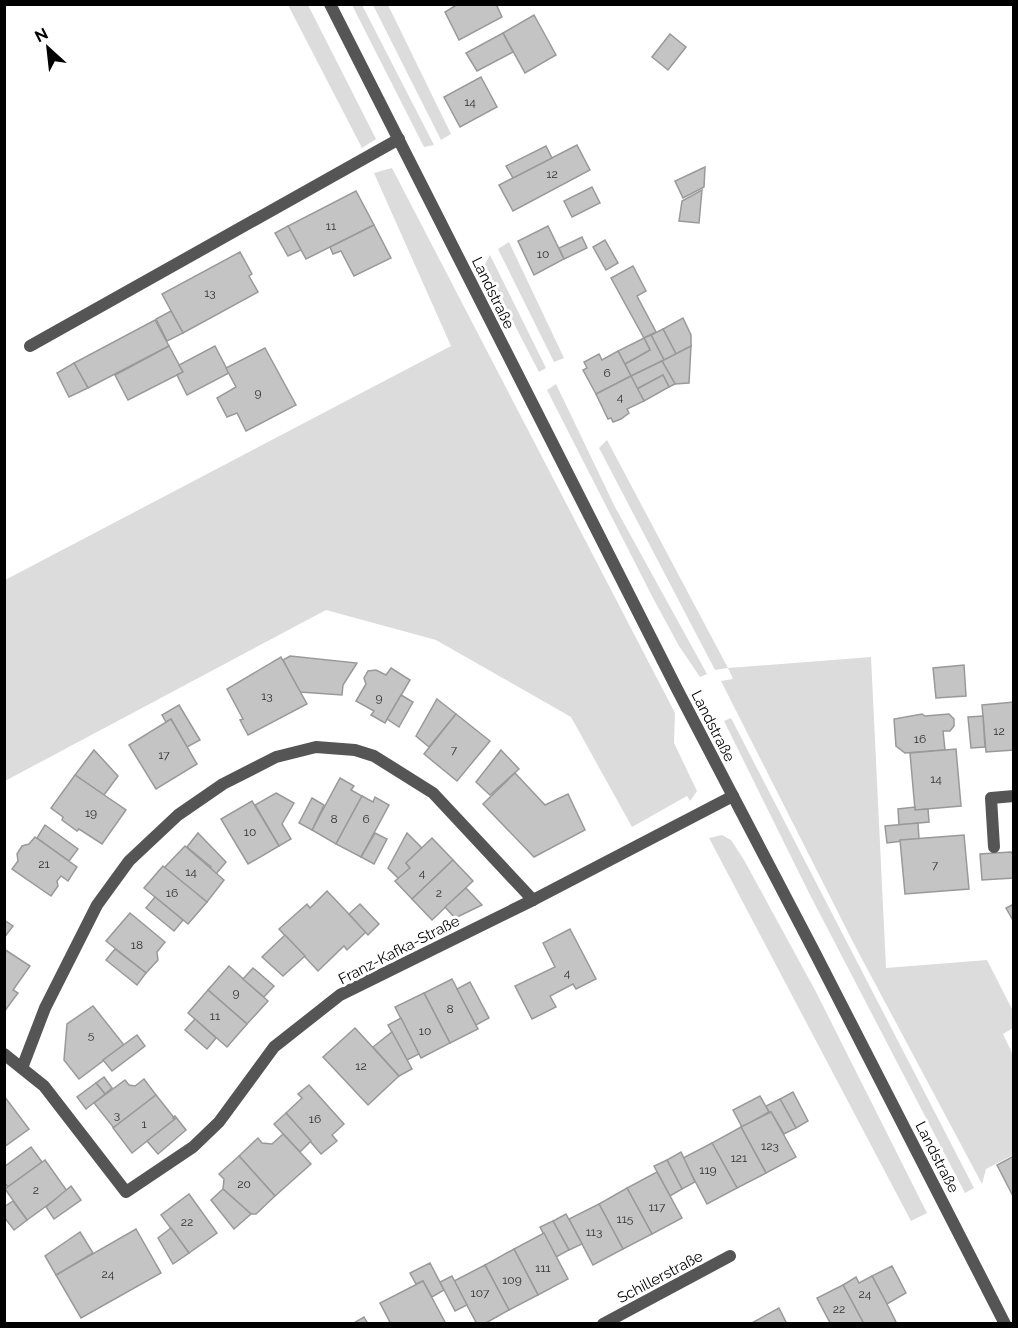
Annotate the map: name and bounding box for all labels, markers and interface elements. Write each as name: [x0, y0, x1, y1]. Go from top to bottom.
north arrow: [18, 18, 78, 78]
text: N: [32, 24, 51, 46]
house number: 14: [464, 95, 476, 109]
house number: 12: [546, 167, 558, 181]
house number: 11: [326, 219, 336, 233]
house number: 10: [537, 247, 549, 261]
street label: Landstraße: [468, 254, 518, 332]
house number: 13: [204, 286, 216, 300]
house number: 6: [603, 366, 611, 380]
house number: 9: [254, 386, 262, 400]
house number: 4: [617, 390, 624, 404]
street label: Landstraße: [687, 687, 739, 765]
house number: 13: [261, 689, 273, 703]
house number: 9: [375, 691, 383, 705]
house number: 12: [993, 724, 1005, 738]
house number: 16: [914, 732, 926, 746]
house number: 7: [451, 743, 458, 757]
house number: 17: [158, 748, 170, 762]
house number: 14: [930, 772, 942, 786]
house number: 19: [85, 806, 97, 820]
house number: 8: [330, 812, 338, 826]
house number: 6: [362, 812, 370, 826]
house number: 10: [244, 825, 256, 839]
house number: 21: [38, 857, 50, 871]
house number: 7: [932, 858, 939, 872]
house number: 14: [185, 865, 197, 879]
house number: 4: [419, 866, 426, 880]
house number: 16: [166, 886, 178, 900]
house number: 2: [436, 886, 442, 900]
street label: Franz-Kafka-Straße: [335, 912, 463, 988]
house number: 18: [131, 938, 143, 952]
house number: 4: [564, 966, 571, 980]
house number: 9: [232, 986, 240, 1000]
house number: 8: [446, 1002, 454, 1016]
house number: 11: [210, 1009, 220, 1023]
house number: 10: [419, 1024, 431, 1038]
house number: 5: [88, 1028, 95, 1042]
house number: 12: [355, 1059, 367, 1073]
house number: 3: [114, 1108, 120, 1122]
house number: 16: [309, 1112, 321, 1126]
house number: 1: [141, 1117, 147, 1131]
street label: Landstraße: [911, 1118, 963, 1196]
house number: 123: [761, 1139, 779, 1153]
house number: 121: [731, 1151, 747, 1165]
house number: 119: [699, 1163, 717, 1177]
house number: 20: [237, 1177, 251, 1191]
house number: 2: [33, 1183, 39, 1197]
house number: 117: [649, 1200, 666, 1214]
house number: 115: [617, 1212, 634, 1226]
house number: 22: [181, 1215, 193, 1229]
house number: 113: [586, 1225, 602, 1239]
street label: Schillerstraße: [614, 1247, 706, 1307]
house number: 111: [535, 1261, 551, 1275]
house number: 24: [102, 1267, 115, 1281]
house number: 109: [502, 1273, 522, 1287]
house number: 107: [471, 1286, 490, 1300]
house number: 24: [859, 1287, 872, 1301]
house number: 22: [833, 1302, 845, 1316]

